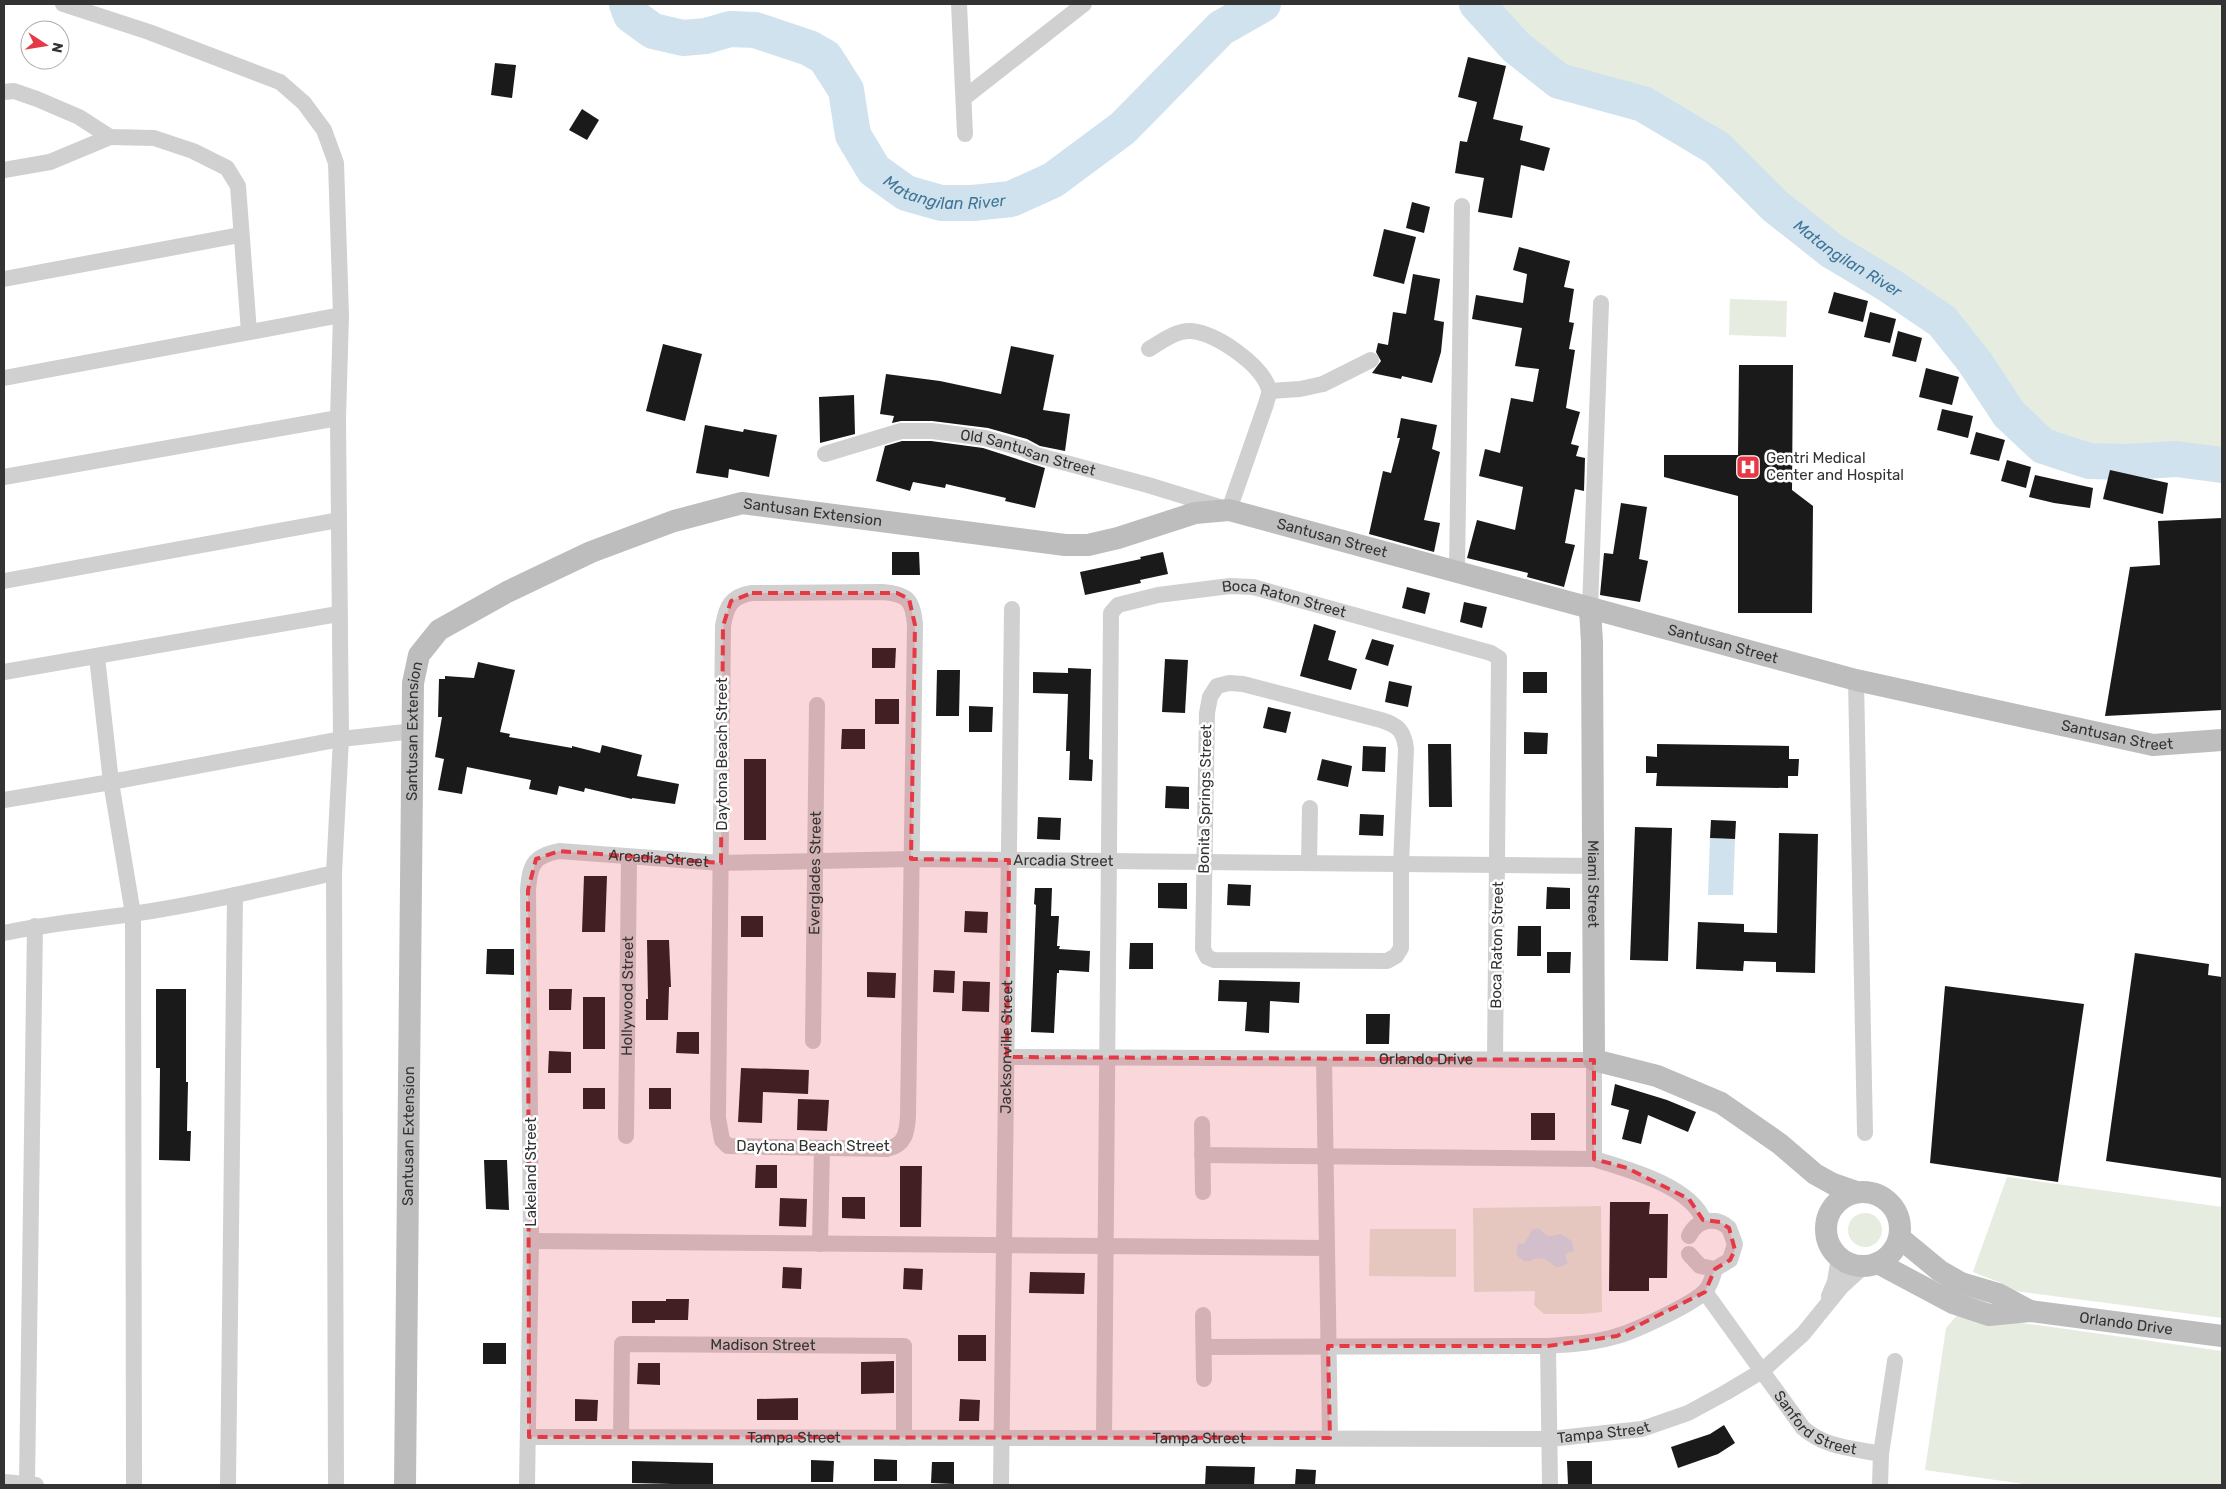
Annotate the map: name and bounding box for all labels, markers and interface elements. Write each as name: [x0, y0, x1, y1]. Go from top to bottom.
north arrow: [20, 20, 70, 70]
text: N: [48, 41, 67, 54]
water label: Matangilan River: [880, 171, 1007, 213]
water label: Matangilan River: [1790, 216, 1906, 302]
street label: Old Santusan Street: [959, 426, 1098, 480]
place label: Gentri Medical Center and Hospital: [1766, 449, 1904, 484]
hospital icon: Gentri Medical Center and Hospital: [1735, 454, 1761, 480]
street label: Santusan Extension: [742, 494, 883, 530]
street label: Santusan Street: [1275, 514, 1389, 562]
street label: Boca Raton Street: [1221, 577, 1348, 621]
street label: Santusan Street: [1666, 620, 1780, 668]
street label: Santusan Extension: [403, 660, 426, 801]
street label: Daytona Beach Street: [713, 677, 731, 831]
street label: Santusan Street: [2060, 716, 2174, 754]
street label: Bonita Springs Street: [1195, 724, 1215, 874]
street label: Everglades Street: [805, 811, 825, 935]
street label: Miami Street: [1584, 840, 1602, 928]
street label: Arcadia Street: [608, 846, 709, 871]
street label: Arcadia Street: [1013, 851, 1114, 870]
street label: Boca Raton Street: [1487, 881, 1507, 1009]
street label: Hollywood Street: [618, 936, 637, 1056]
street label: Jacksonville Street: [997, 980, 1016, 1114]
street label: Orlando Drive: [1379, 1050, 1473, 1068]
street label: Santusan Extension: [399, 1066, 418, 1206]
street label: Lakeland Street: [522, 1117, 540, 1227]
street label: Daytona Beach Street: [736, 1137, 890, 1155]
street label: Orlando Drive: [2078, 1308, 2174, 1339]
street label: Madison Street: [710, 1336, 816, 1354]
street label: Sanford Street: [1770, 1387, 1858, 1459]
street label: Tampa Street: [1556, 1418, 1653, 1447]
street label: Tampa Street: [747, 1428, 841, 1447]
street label: Tampa Street: [1152, 1429, 1246, 1447]

